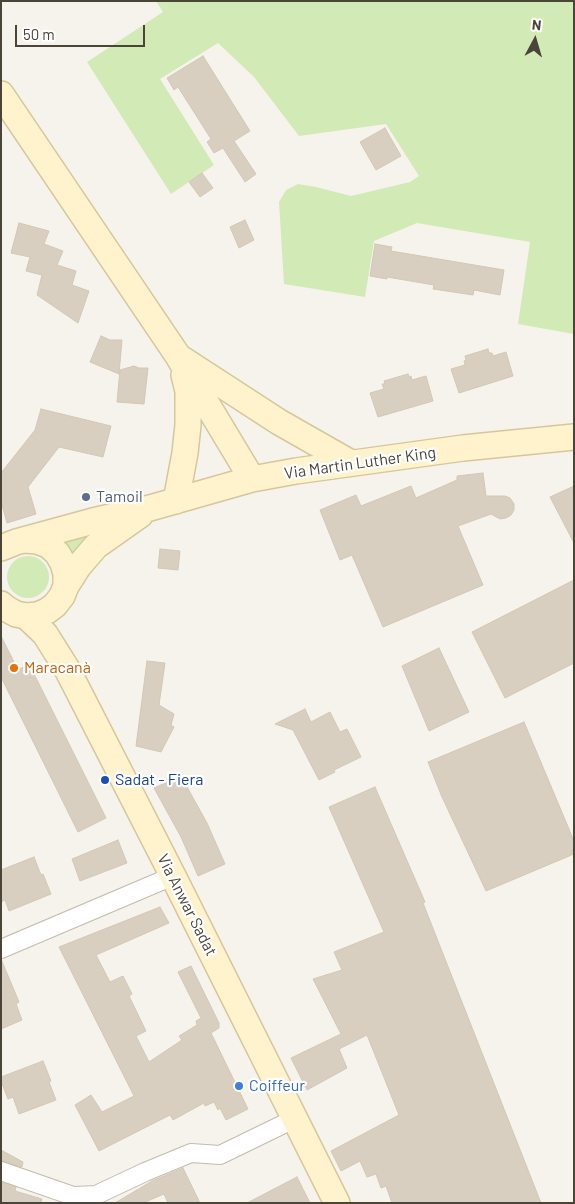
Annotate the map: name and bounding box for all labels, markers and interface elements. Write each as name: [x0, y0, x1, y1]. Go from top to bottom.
scale bar: [18, 15, 148, 47]
north arrow: [510, 15, 560, 65]
text: N: [531, 16, 542, 34]
text: 50 m: [23, 25, 55, 43]
street label: Via Martin Luther King: [283, 443, 437, 483]
place label: Tamoil: [96, 487, 143, 507]
marker: Tamoil: [80, 491, 92, 503]
place label: Maracanà: [24, 658, 91, 678]
marker: Maracanà: [8, 662, 20, 674]
place label: Sadat - Fiera: [115, 770, 204, 790]
marker: Sadat - Fiera: [99, 774, 111, 786]
street label: Via Anwar Sadat: [153, 851, 221, 959]
place label: Coiffeur: [249, 1076, 305, 1096]
marker: Coiffeur: [233, 1080, 245, 1092]

